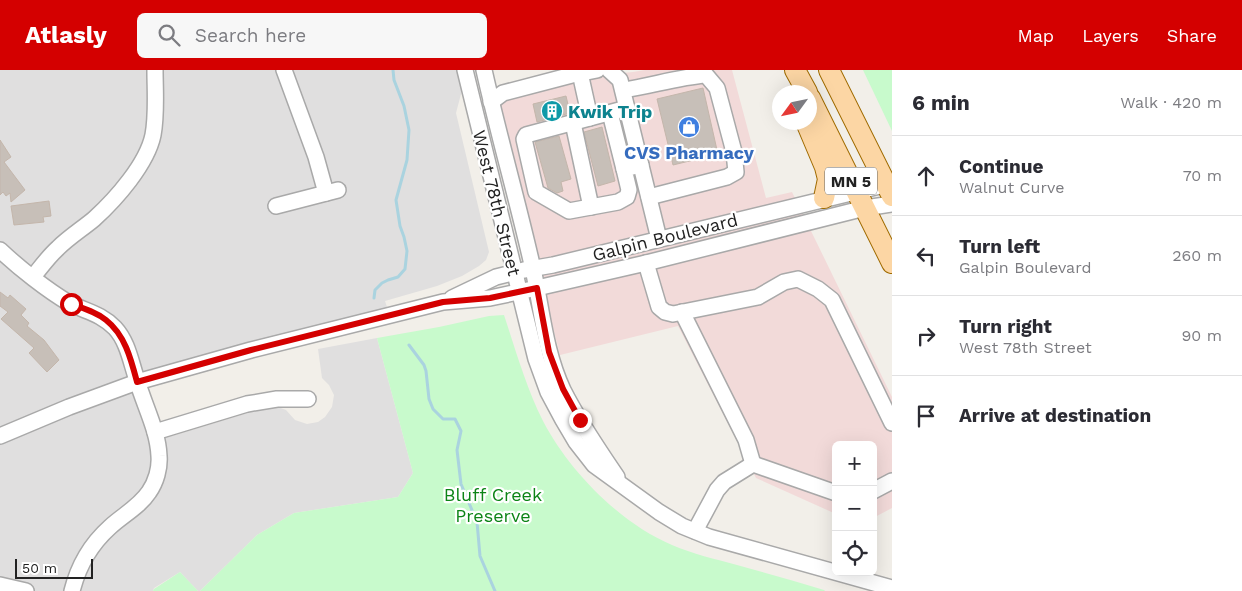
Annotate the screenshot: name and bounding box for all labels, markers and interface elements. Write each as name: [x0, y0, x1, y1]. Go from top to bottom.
search box: [137, 13, 487, 58]
text: Atlasly: [25, 21, 107, 49]
icon: search: [155, 21, 183, 49]
text: Search here: [195, 24, 306, 47]
text: Map: [1017, 25, 1054, 46]
text: Layers: [1082, 25, 1139, 46]
text: Share: [1167, 25, 1217, 46]
north arrow: [772, 85, 817, 130]
text: 6 min: [912, 90, 970, 115]
text: Walk · 420 m: [1120, 93, 1222, 112]
building icon: Kwik Trip: [540, 99, 564, 123]
place label: Kwik Trip: [568, 101, 652, 122]
shop icon: CVS Pharmacy: [677, 115, 701, 139]
street label: West 78th Street: [469, 128, 525, 278]
place label: CVS Pharmacy: [624, 142, 755, 163]
text: Continue: [959, 155, 1043, 178]
icon: ahead: [912, 162, 940, 190]
text: 70 m: [1183, 166, 1222, 185]
road number: MN 5: [825, 168, 877, 194]
text: Walnut Curve: [959, 178, 1065, 197]
street label: Galpin Boulevard: [590, 209, 740, 265]
text: Turn left: [959, 235, 1040, 258]
icon: left: [912, 242, 940, 270]
text: 260 m: [1172, 246, 1222, 265]
text: Galpin Boulevard: [959, 258, 1091, 277]
route start: [60, 293, 83, 316]
text: Turn right: [959, 315, 1052, 338]
icon: right: [912, 322, 940, 350]
text: 90 m: [1181, 326, 1222, 345]
text: West 78th Street: [959, 338, 1092, 357]
icon: arrive: [912, 402, 940, 430]
text: Arrive at destination: [959, 404, 1151, 427]
route end: [569, 409, 592, 432]
map controls: [832, 441, 877, 576]
button: +: [832, 441, 877, 486]
park label: Bluff Creek Preserve: [444, 484, 542, 526]
button: −: [832, 486, 877, 531]
button: locate: [832, 531, 877, 576]
scale bar: [15, 556, 92, 579]
text: 50 m: [22, 560, 57, 576]

